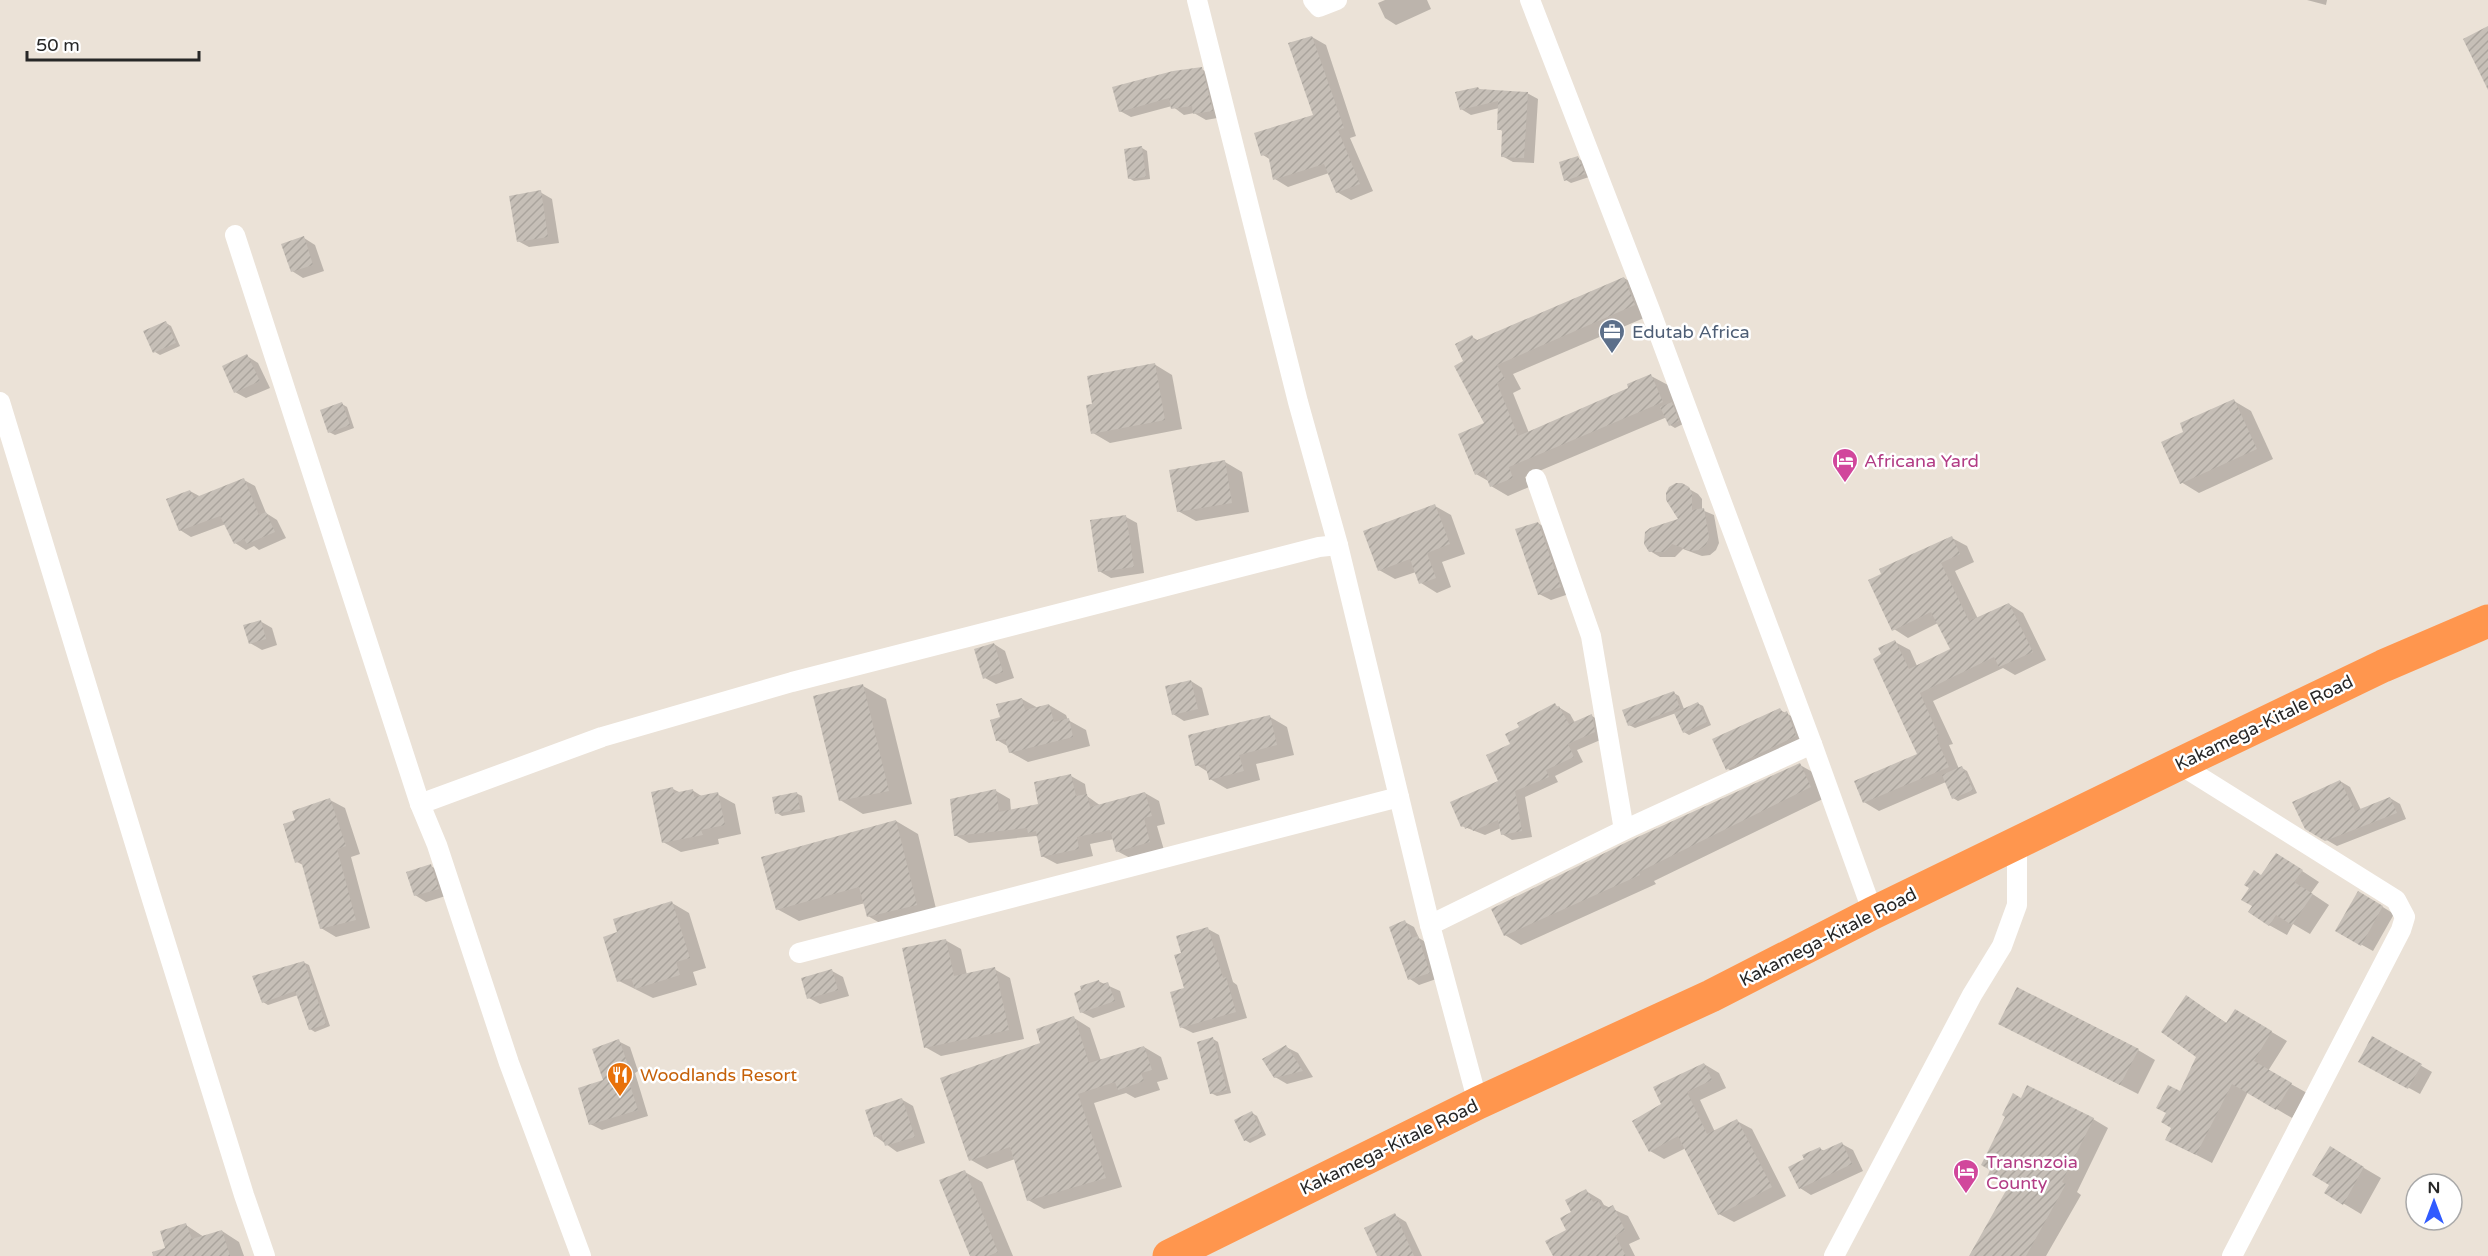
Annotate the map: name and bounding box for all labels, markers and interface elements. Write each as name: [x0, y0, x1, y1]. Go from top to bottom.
scale bar: [27, 24, 200, 62]
text: 50 m: [36, 34, 80, 56]
office icon: Edutab Africa: [1597, 317, 1627, 355]
place label: Edutab Africa: [1632, 321, 1750, 343]
hotel icon: Africana Yard: [1830, 446, 1860, 484]
place label: Africana Yard: [1864, 450, 1979, 472]
street label: Kakamega-Kitale Road: [2171, 670, 2357, 776]
street label: Kakamega-Kitale Road: [1736, 883, 1920, 991]
restaurant icon: Woodlands Resort: [605, 1060, 635, 1098]
place label: Woodlands Resort: [640, 1064, 797, 1086]
street label: Kakamega-Kitale Road: [1296, 1094, 1482, 1200]
place label: Transnzoia County: [1986, 1151, 2078, 1194]
hotel icon: Transnzoia County: [1951, 1157, 1981, 1195]
north arrow: [2404, 1172, 2464, 1232]
text: N: [2428, 1178, 2440, 1198]

